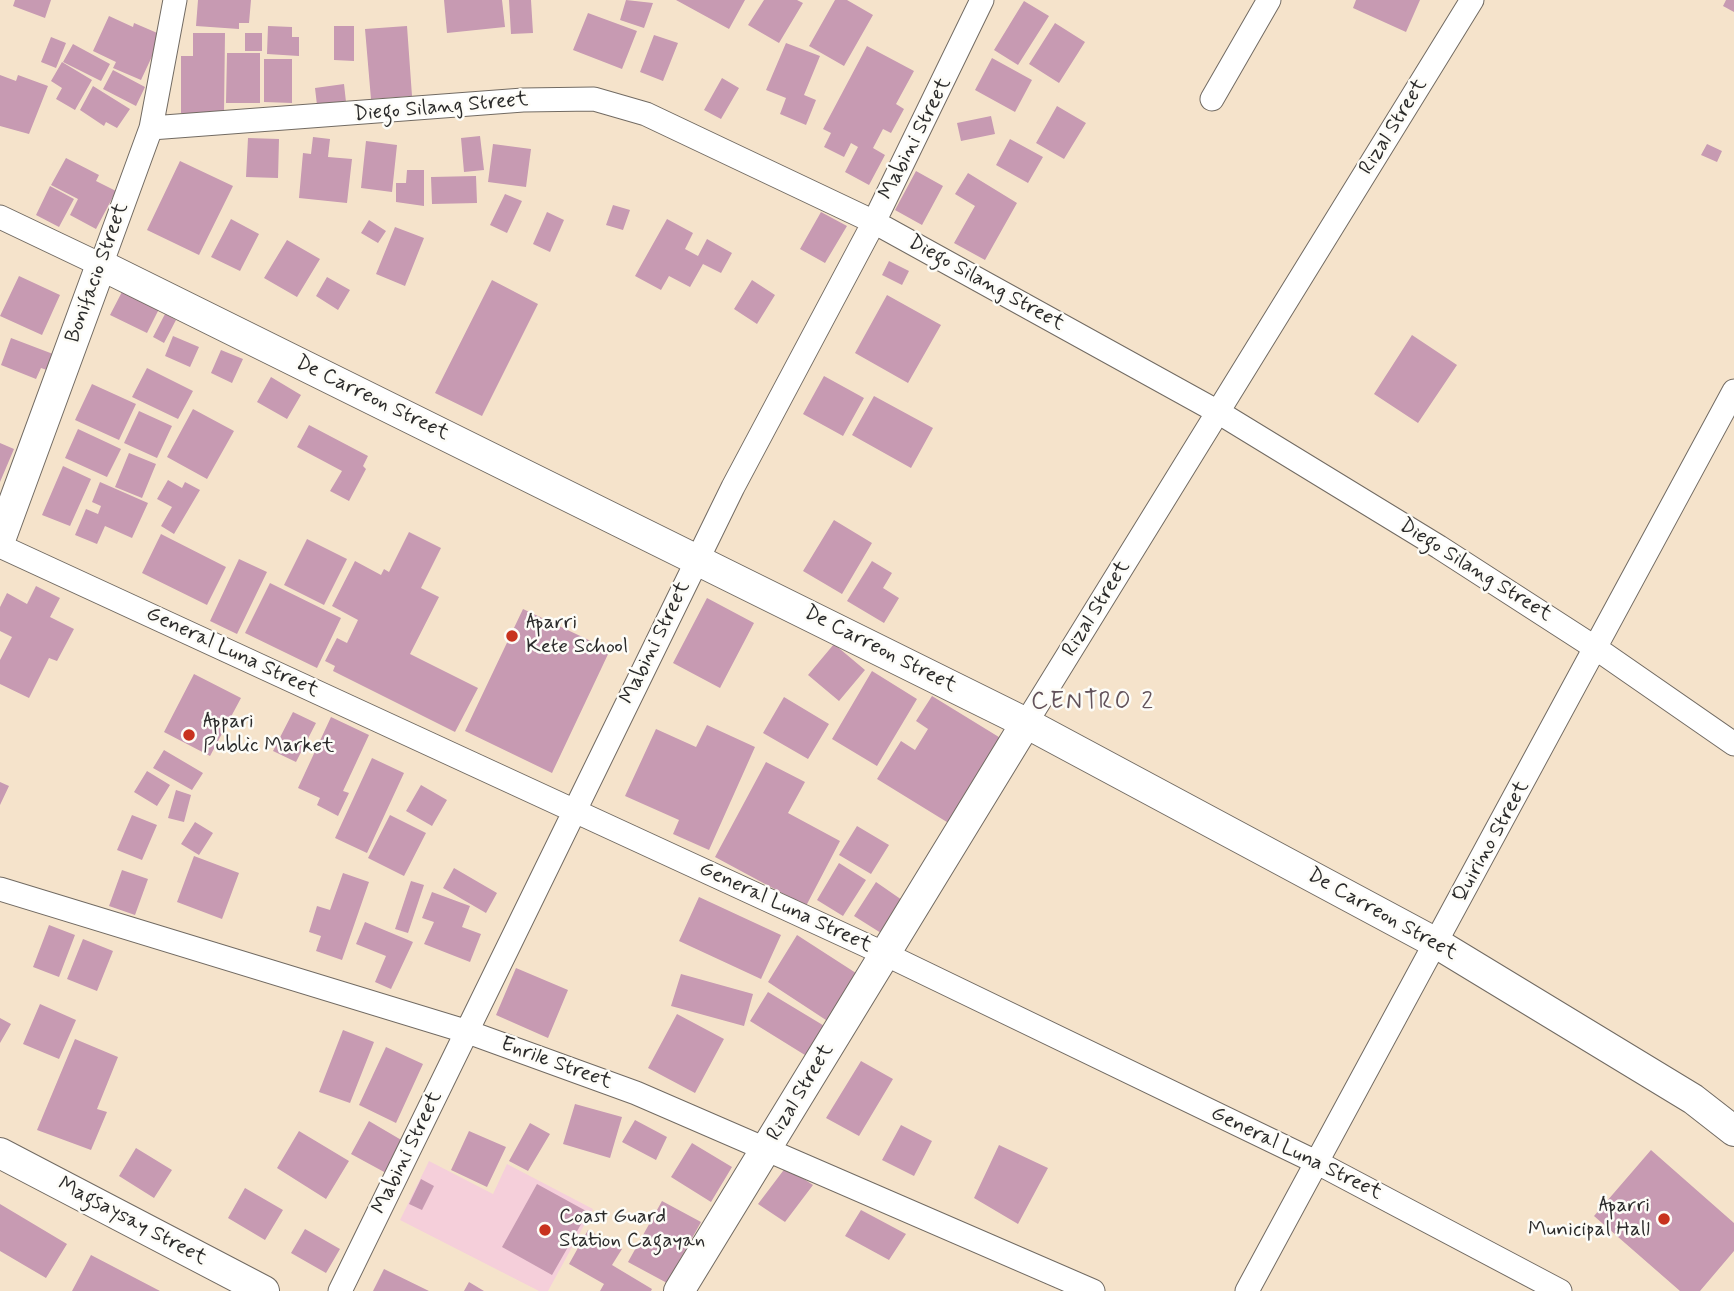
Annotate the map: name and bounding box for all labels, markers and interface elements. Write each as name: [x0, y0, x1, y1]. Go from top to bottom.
street label: Mabini Street: [874, 74, 958, 204]
street label: Rizal Street: [1355, 74, 1433, 180]
street label: Diego Silang Street: [353, 88, 529, 128]
street label: Bonifacio Street: [61, 199, 135, 347]
street label: Diego Silang Street: [903, 231, 1069, 337]
street label: De Carreon Street: [291, 351, 453, 447]
street label: Diego Silang Street: [1394, 514, 1556, 628]
street label: Rizal Street: [1058, 556, 1136, 662]
street label: Mabini Street: [615, 577, 697, 709]
street label: De Carreon Street: [800, 601, 960, 699]
street label: General Luna Street: [142, 602, 322, 704]
place label: Aparri Kete School: [526, 611, 628, 661]
marker: Aparri Kete School: [504, 628, 520, 644]
district label: CENTRO 2: [1030, 689, 1156, 717]
place label: Appari Public Market: [203, 710, 334, 760]
marker: Appari Public Market: [181, 727, 197, 743]
street label: Quirino Street: [1448, 777, 1536, 907]
street label: General Luna Street: [695, 857, 875, 959]
street label: De Carreon Street: [1303, 863, 1461, 967]
street label: Enrile Street: [497, 1032, 615, 1096]
street label: Rizal Street: [762, 1040, 840, 1146]
street label: Mabini Street: [367, 1087, 449, 1219]
street label: General Luna Street: [1206, 1102, 1386, 1206]
street label: Magsaysay Street: [53, 1172, 211, 1272]
place label: Aparri Municipal Hall: [1528, 1194, 1650, 1244]
place label: Coast Guard Station Cagayan: [559, 1205, 705, 1255]
marker: Aparri Municipal Hall: [1656, 1211, 1672, 1227]
marker: Coast Guard Station Cagayan: [537, 1222, 553, 1238]

